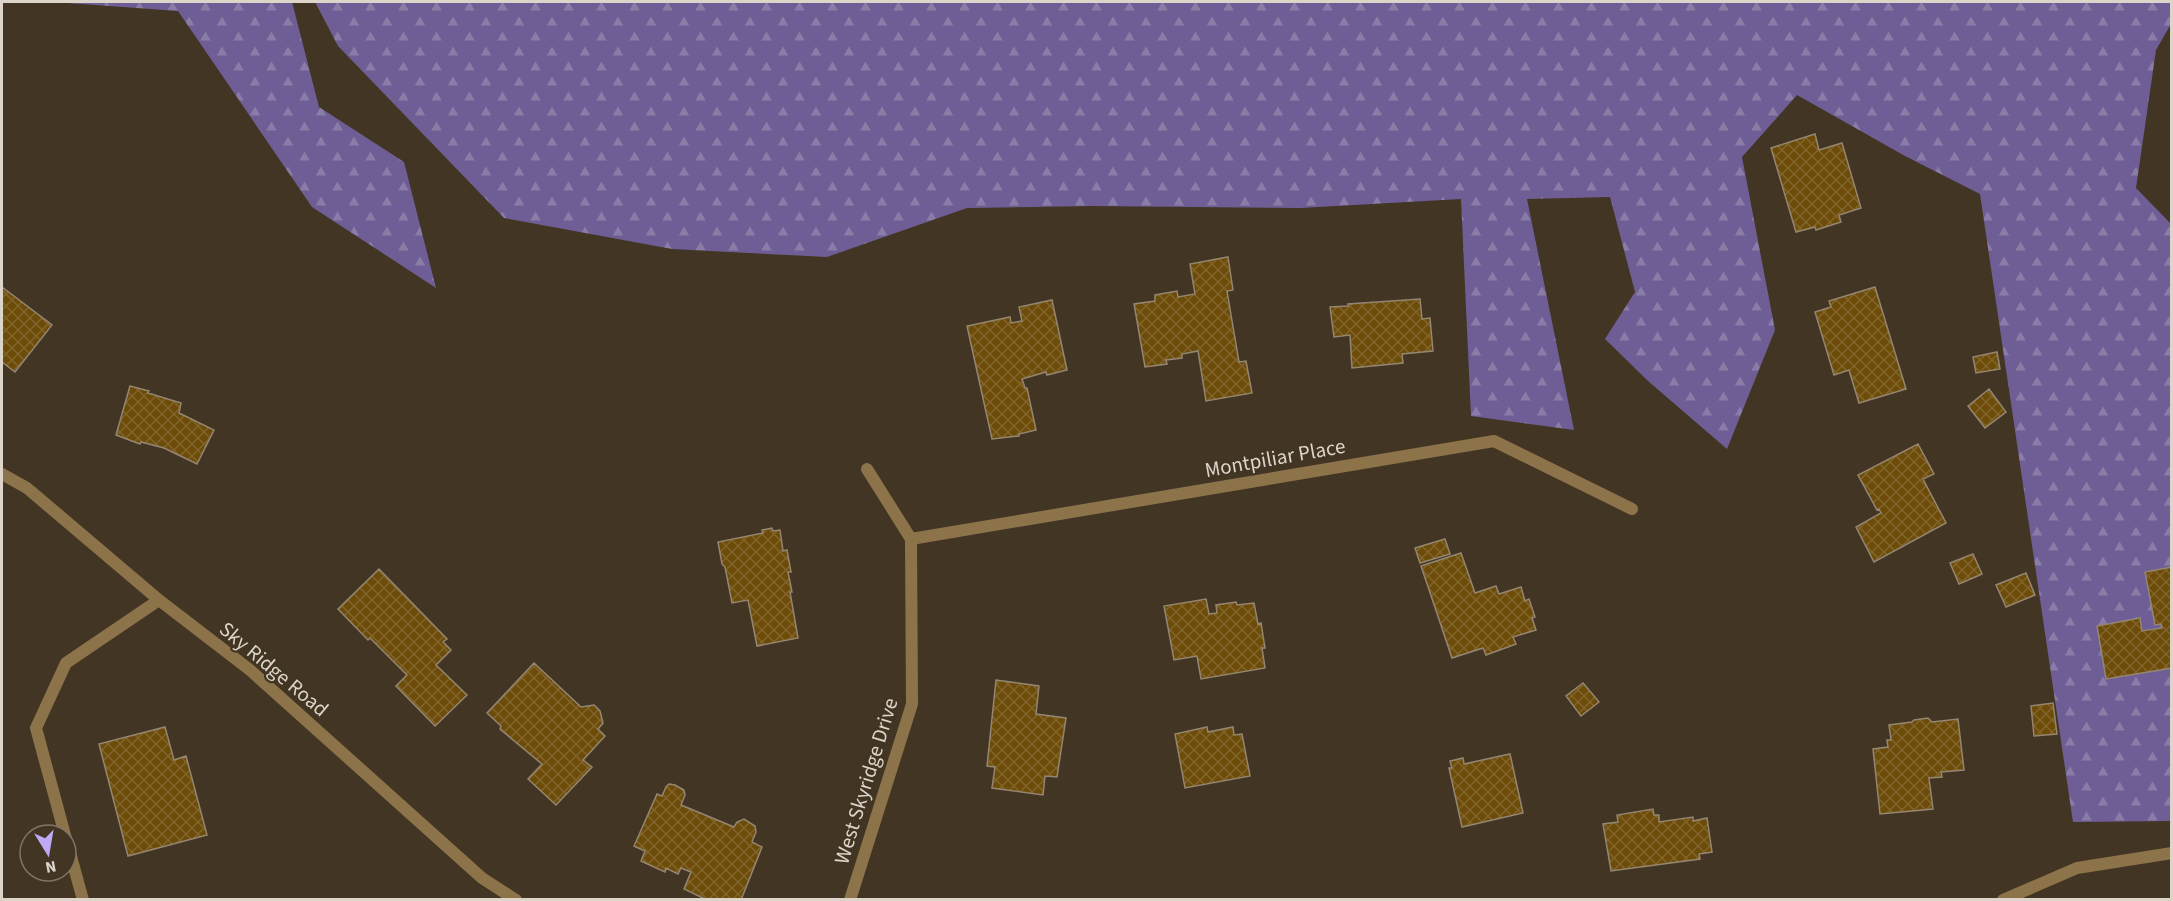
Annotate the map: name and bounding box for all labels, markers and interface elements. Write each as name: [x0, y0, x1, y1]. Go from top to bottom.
street label: Montpiliar Place: [1202, 431, 1348, 485]
street label: Sky Ridge Road: [213, 614, 335, 724]
street label: West Skyridge Drive: [826, 694, 906, 868]
north arrow: [18, 823, 78, 883]
text: N: [43, 855, 58, 879]

